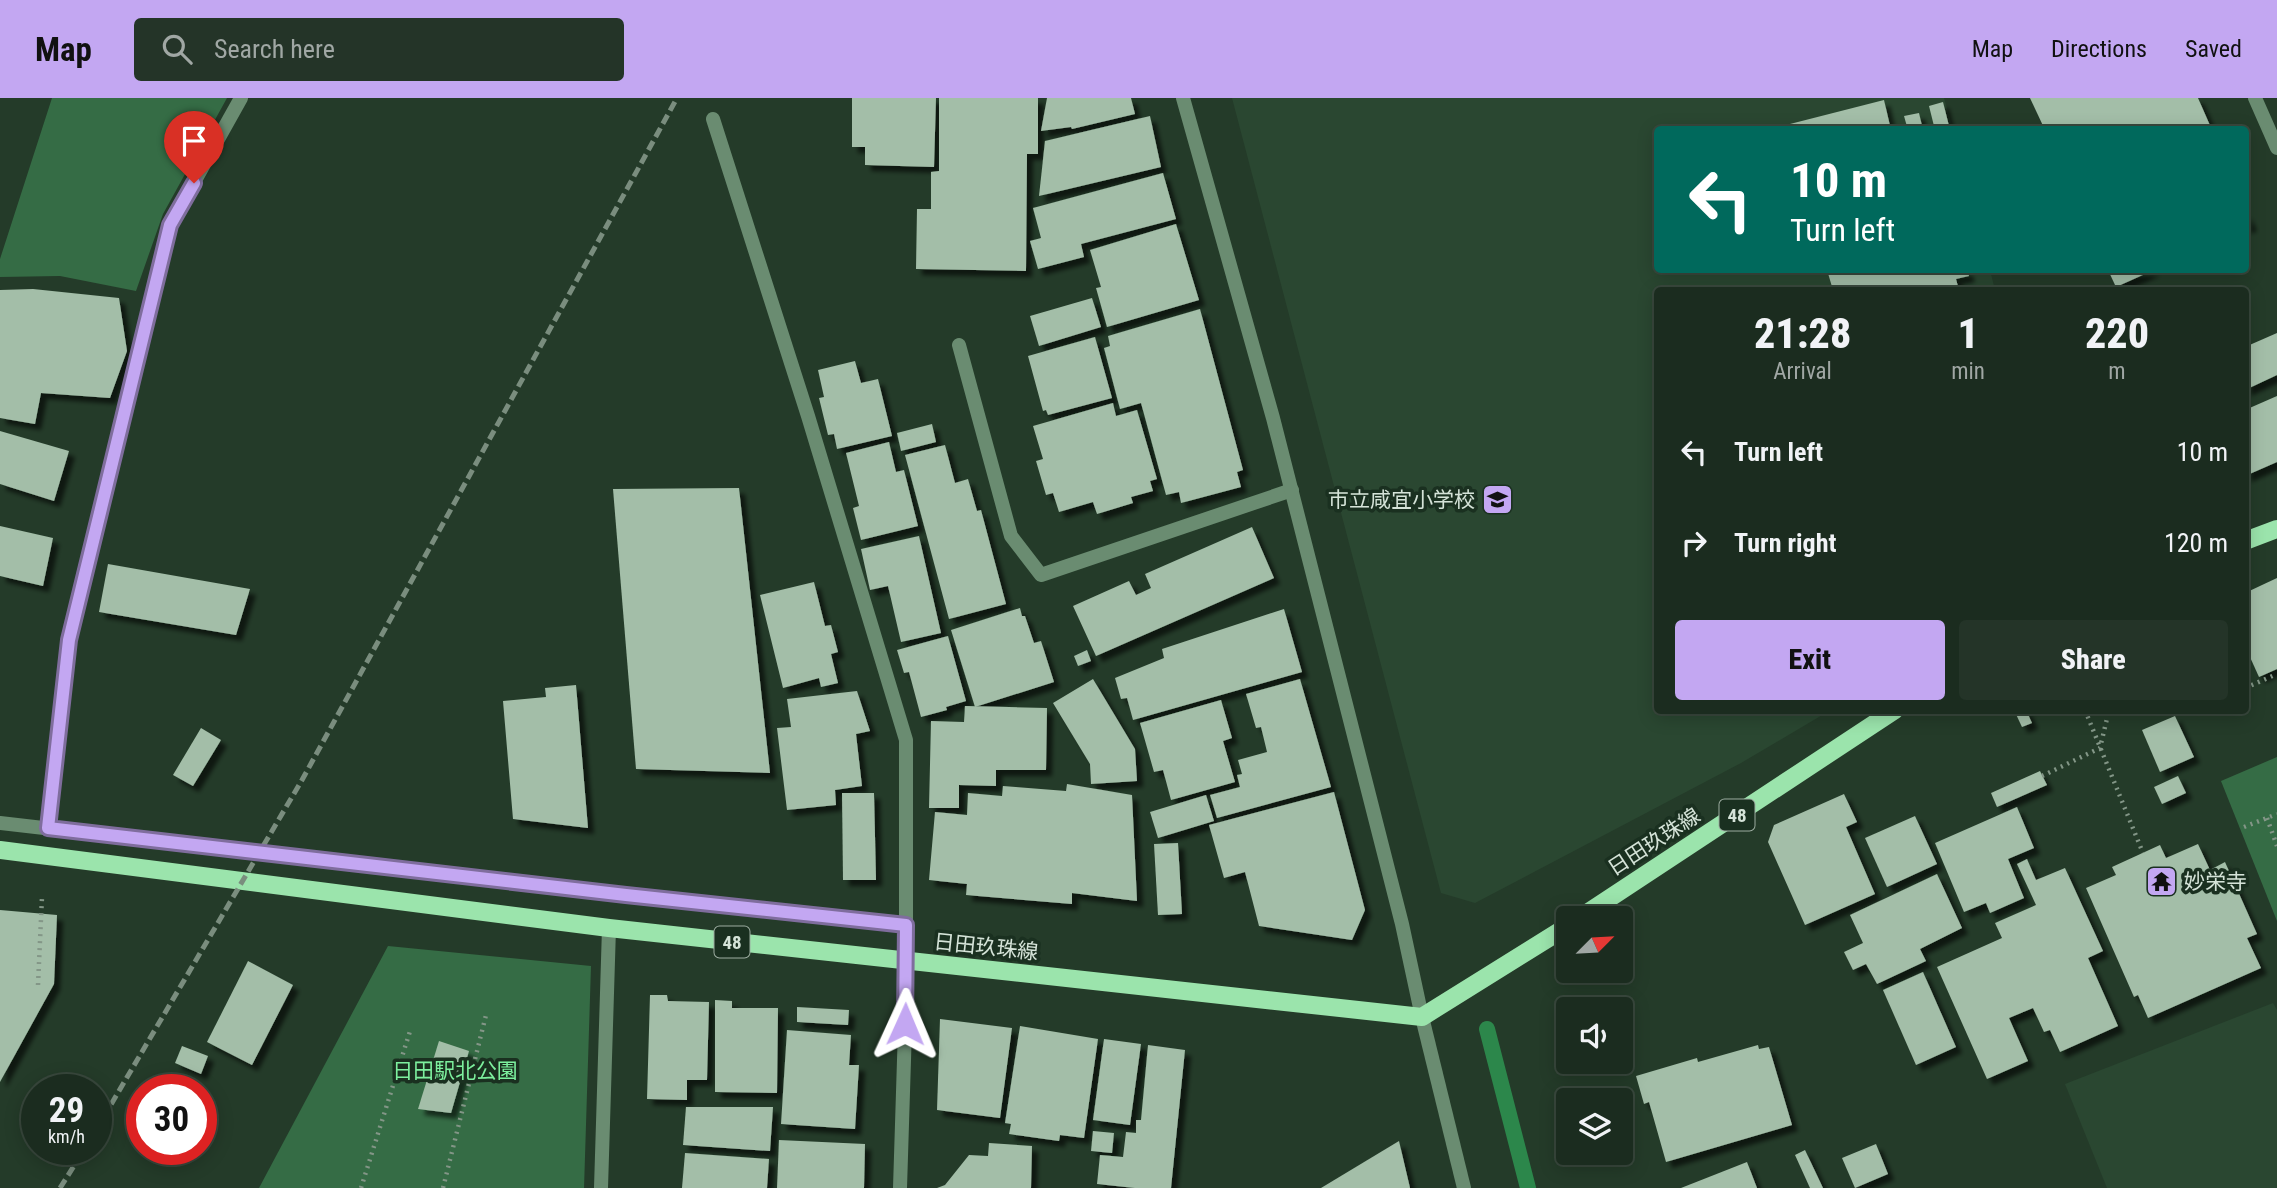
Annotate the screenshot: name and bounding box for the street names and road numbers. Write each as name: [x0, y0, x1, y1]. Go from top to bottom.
road number: 48: [1720, 800, 1754, 830]
street label: 日田玖珠線: [1603, 803, 1705, 881]
road number: 48: [714, 926, 750, 958]
street label: 日田玖珠線: [933, 930, 1039, 964]

